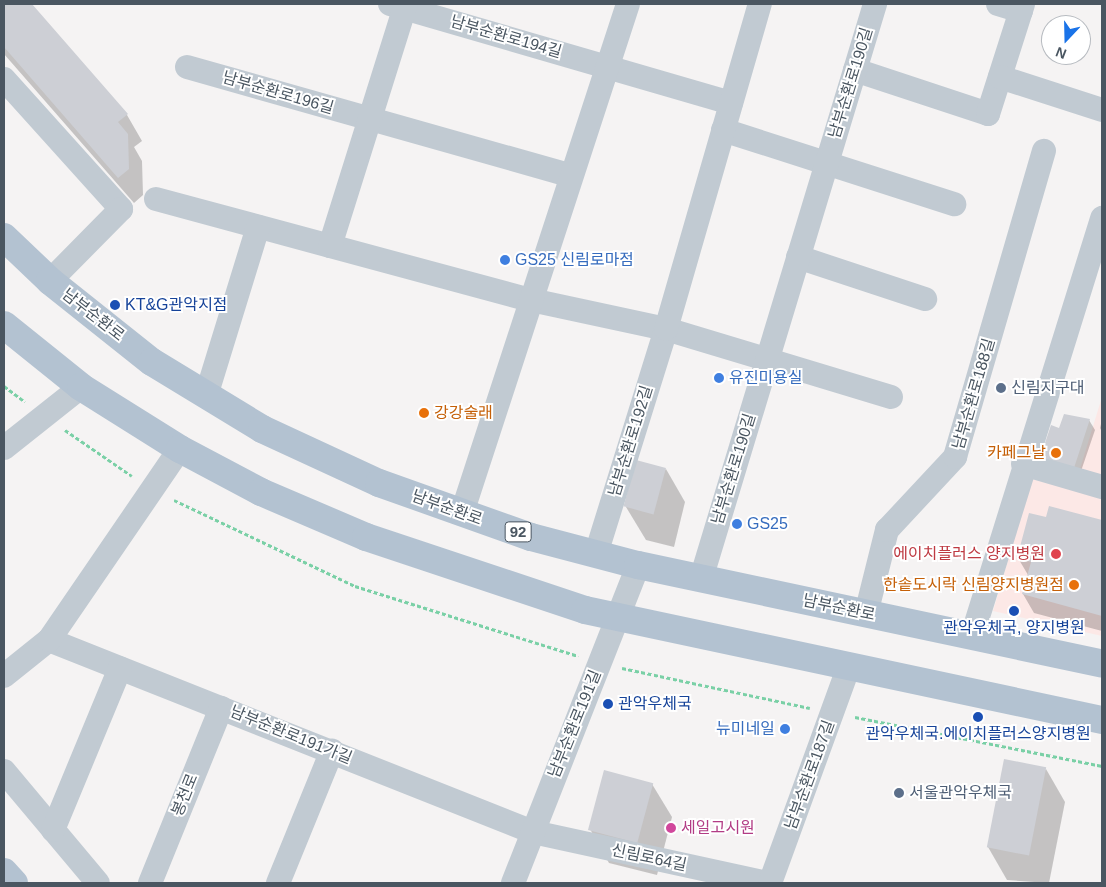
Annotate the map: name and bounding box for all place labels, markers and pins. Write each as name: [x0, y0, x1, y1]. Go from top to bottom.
place label: GS25 신림로마점: [515, 250, 634, 270]
marker: GS25 신림로마점: [499, 254, 511, 266]
place label: KT&G관악지점: [125, 295, 227, 315]
marker: KT&G관악지점: [109, 299, 121, 311]
place label: 유진미용실: [729, 368, 803, 388]
marker: 유진미용실: [713, 372, 725, 384]
place label: 신림지구대: [1011, 378, 1085, 398]
marker: 신림지구대: [995, 382, 1007, 394]
place label: 강강술래: [434, 403, 493, 423]
marker: 강강술래: [418, 407, 430, 419]
place label: 카페그날: [987, 443, 1046, 463]
marker: 카페그날: [1050, 447, 1062, 459]
place label: GS25: [747, 514, 788, 534]
marker: GS25: [731, 518, 743, 530]
place label: 에이치플러스 양지병원: [893, 544, 1045, 564]
marker: 에이치플러스 양지병원: [1049, 547, 1063, 561]
place label: 한솥도시락 신림양지병원점: [883, 575, 1064, 595]
marker: 한솥도시락 신림양지병원점: [1068, 579, 1080, 591]
marker: 관악우체국, 양지병원: [1008, 605, 1020, 617]
place label: 관악우체국, 양지병원: [943, 618, 1085, 638]
place label: 관악우체국: [618, 694, 692, 714]
marker: 관악우체국: [602, 698, 614, 710]
marker: 관악우체국.에이치플러스양지병원: [972, 711, 984, 723]
place label: 뉴미네일: [716, 719, 775, 739]
marker: 뉴미네일: [779, 723, 791, 735]
place label: 관악우체국.에이치플러스양지병원: [865, 724, 1091, 744]
place label: 서울관악우체국: [909, 783, 1012, 803]
marker: 서울관악우체국: [893, 787, 905, 799]
place label: 세일고시원: [681, 818, 755, 838]
marker: 세일고시원: [665, 822, 677, 834]

